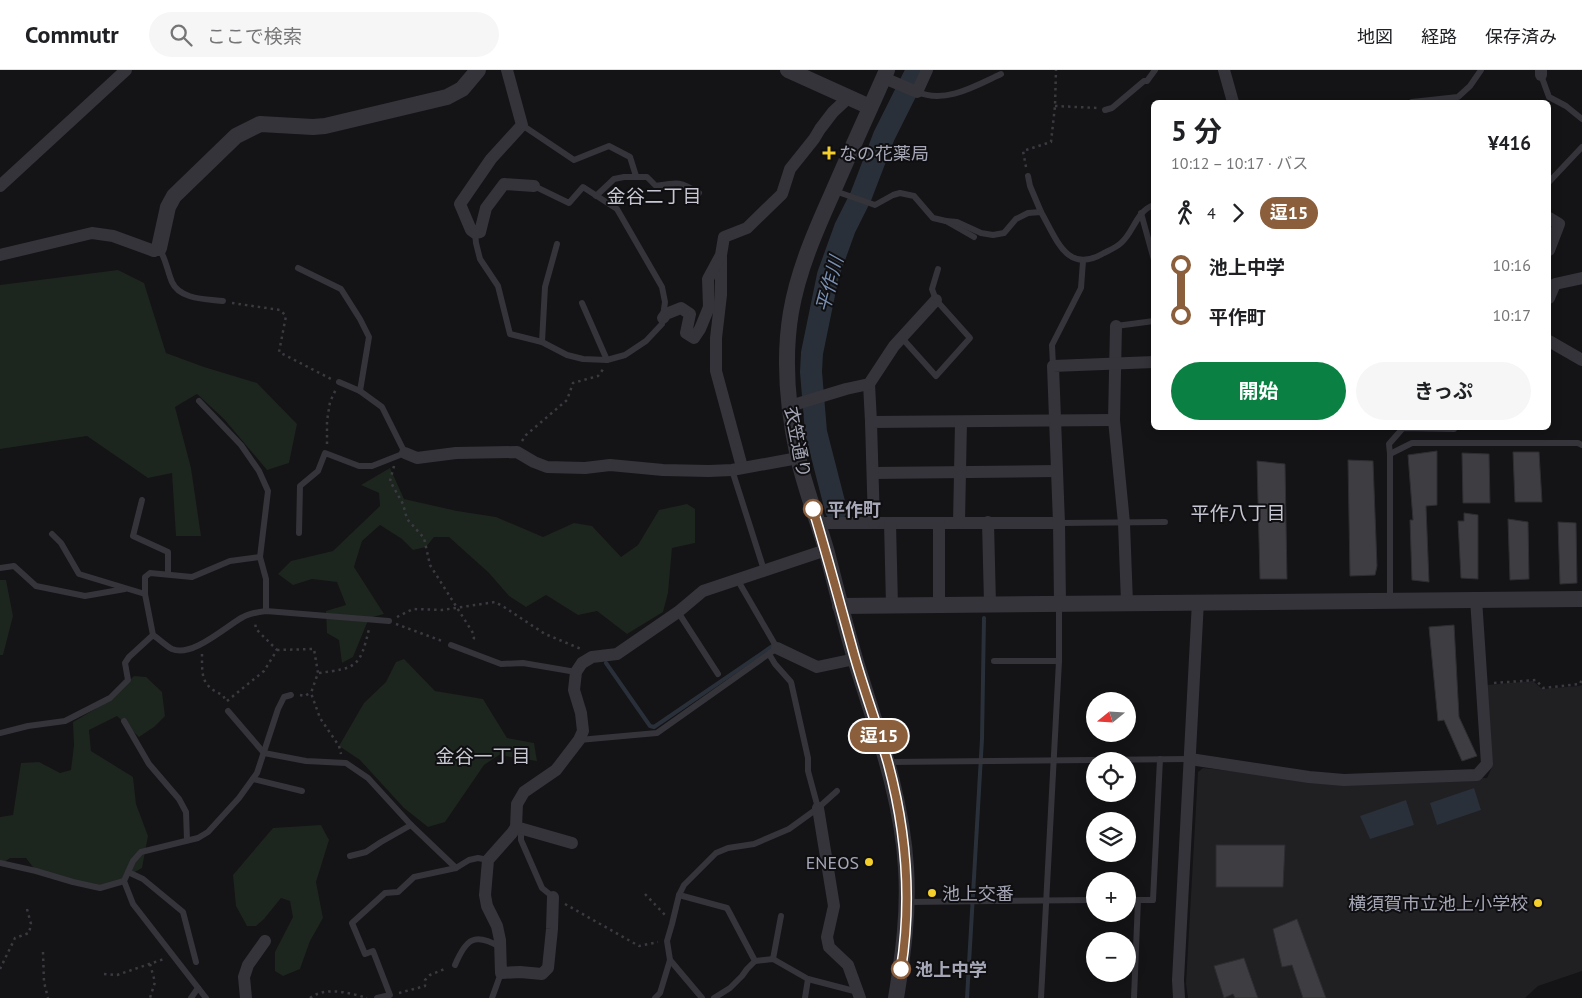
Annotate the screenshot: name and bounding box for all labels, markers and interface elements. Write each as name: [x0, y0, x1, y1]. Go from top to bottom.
search box: [149, 12, 499, 57]
text: Commutr: [25, 19, 119, 50]
icon: search: [167, 21, 195, 49]
text: ここで検索: [207, 24, 302, 48]
text: 地図: [1357, 25, 1393, 48]
text: 経路: [1421, 25, 1457, 48]
text: 保存済み: [1485, 25, 1557, 48]
text: 5 分: [1171, 112, 1222, 149]
text: ¥416: [1488, 131, 1531, 155]
place label: なの花薬局: [839, 142, 929, 165]
marker: なの花薬局: [823, 147, 835, 159]
text: 10:12 – 10:17 · バス: [1171, 153, 1308, 173]
district label: 金谷二丁目: [606, 184, 702, 208]
icon: walk: [1171, 199, 1199, 227]
icon: forward: [1224, 199, 1252, 227]
text: 逗15: [1270, 201, 1308, 224]
text: 4: [1207, 203, 1216, 223]
water label: 平作川: [810, 251, 848, 315]
text: 池上中学: [1209, 255, 1285, 279]
text: 10:16: [1493, 255, 1531, 275]
text: 平作町: [1209, 305, 1266, 329]
text: 10:17: [1493, 305, 1531, 325]
button: 開始: [1171, 362, 1346, 420]
button: きっぷ: [1356, 362, 1531, 420]
street label: 衣笠通り: [780, 404, 816, 480]
place label: 平作町: [827, 498, 881, 521]
marker: 平作町: [803, 499, 823, 519]
district label: 平作八丁目: [1190, 501, 1286, 525]
north arrow: [1086, 692, 1136, 742]
map controls: [1086, 692, 1136, 982]
line badge: 逗15: [850, 720, 908, 752]
text: 逗15: [860, 724, 898, 747]
district label: 金谷一丁目: [435, 744, 531, 768]
button: locate: [1086, 752, 1136, 802]
button: layers: [1086, 812, 1136, 862]
place label: ENEOS: [806, 851, 859, 874]
marker: ENEOS: [863, 856, 875, 868]
button: +: [1086, 872, 1136, 922]
place label: 池上交番: [942, 882, 1014, 905]
marker: 池上交番: [926, 887, 938, 899]
place label: 横須賀市立池上小学校: [1348, 892, 1528, 915]
marker: 横須賀市立池上小学校: [1532, 897, 1544, 909]
button: −: [1086, 932, 1136, 982]
place label: 池上中学: [915, 958, 987, 981]
marker: 池上中学: [891, 959, 911, 979]

